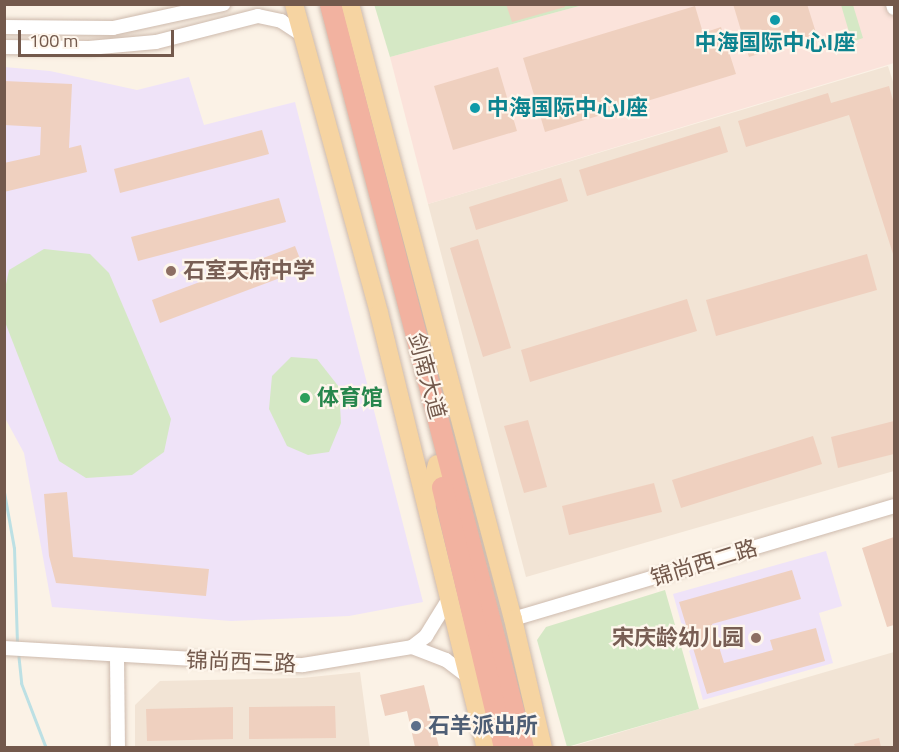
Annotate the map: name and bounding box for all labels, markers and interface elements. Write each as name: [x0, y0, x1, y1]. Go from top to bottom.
marker: 中海国际中心I座: [768, 13, 782, 27]
scale bar: [21, 18, 177, 56]
text: 100 m: [29, 27, 78, 54]
place label: 中海国际中心I座: [695, 30, 855, 56]
place label: 中海国际中心J座: [487, 95, 648, 121]
marker: 中海国际中心J座: [468, 101, 482, 115]
place label: 石室天府中学: [183, 258, 315, 284]
marker: 石室天府中学: [164, 264, 178, 278]
street label: 剑南大道: [403, 330, 451, 422]
place label: 体育馆: [317, 385, 383, 411]
marker: 体育馆: [298, 391, 312, 405]
street label: 锦尚西二路: [648, 534, 760, 592]
place label: 宋庆龄幼儿园: [612, 625, 744, 651]
marker: 宋庆龄幼儿园: [749, 631, 763, 645]
street label: 锦尚西三路: [186, 647, 296, 677]
place label: 石羊派出所: [428, 713, 538, 739]
marker: 石羊派出所: [409, 719, 423, 733]

